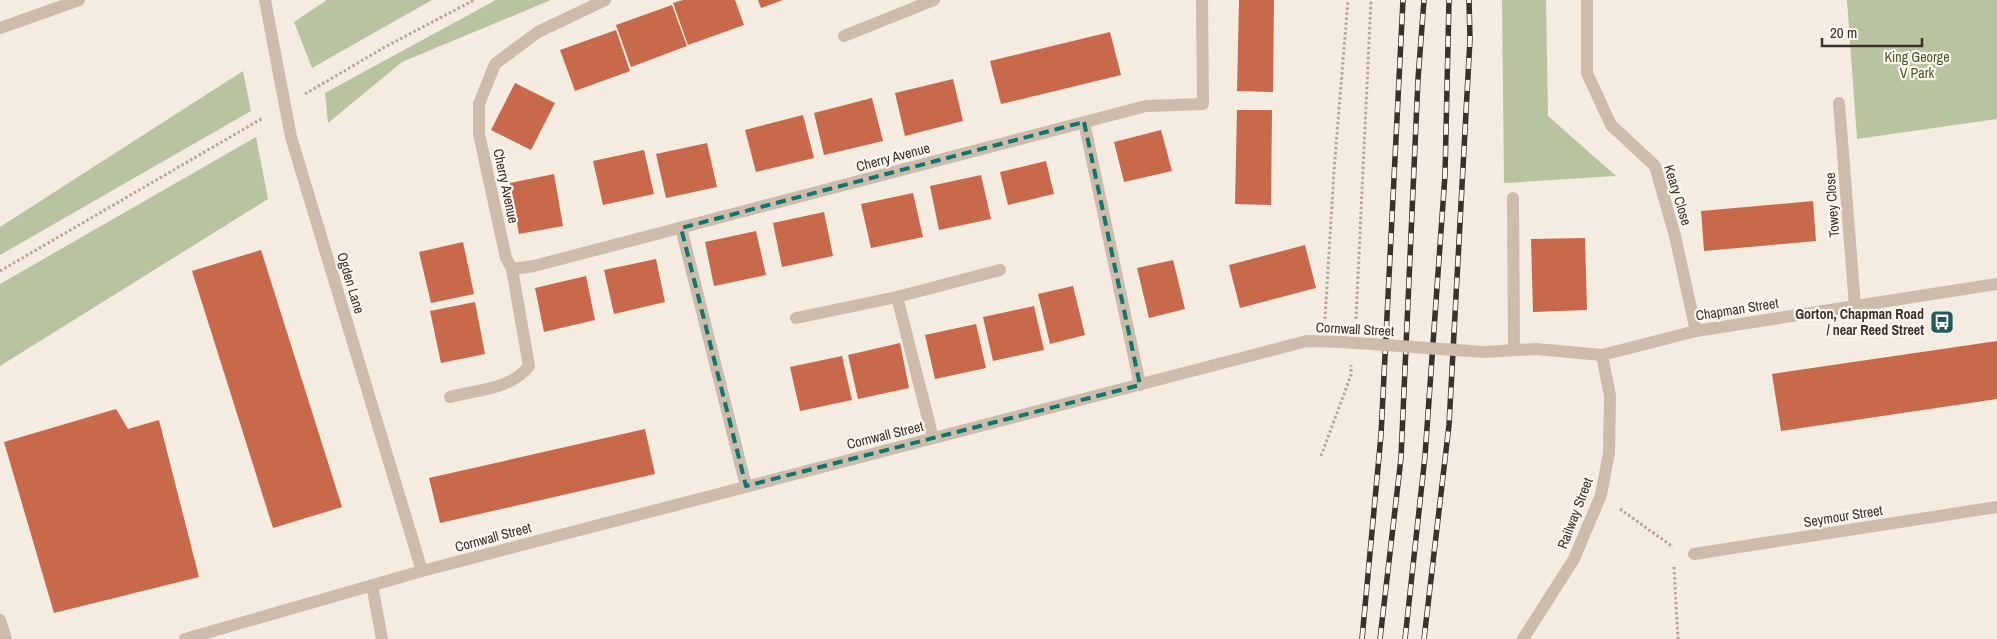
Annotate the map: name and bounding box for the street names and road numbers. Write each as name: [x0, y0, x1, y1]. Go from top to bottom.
street label: Cherry Avenue: [854, 139, 932, 175]
street label: Cherry Avenue: [489, 147, 523, 225]
street label: Keary Close: [1660, 162, 1696, 228]
street label: Towey Close: [1821, 172, 1843, 238]
street label: Ogden Lane: [333, 250, 369, 316]
street label: Chapman Street: [1694, 294, 1780, 324]
street label: Cornwall Street: [1315, 318, 1395, 340]
street label: Cornwall Street: [845, 417, 925, 453]
street label: Railway Street: [1553, 475, 1597, 551]
street label: Seymour Street: [1802, 501, 1884, 531]
street label: Cornwall Street: [453, 518, 533, 556]

